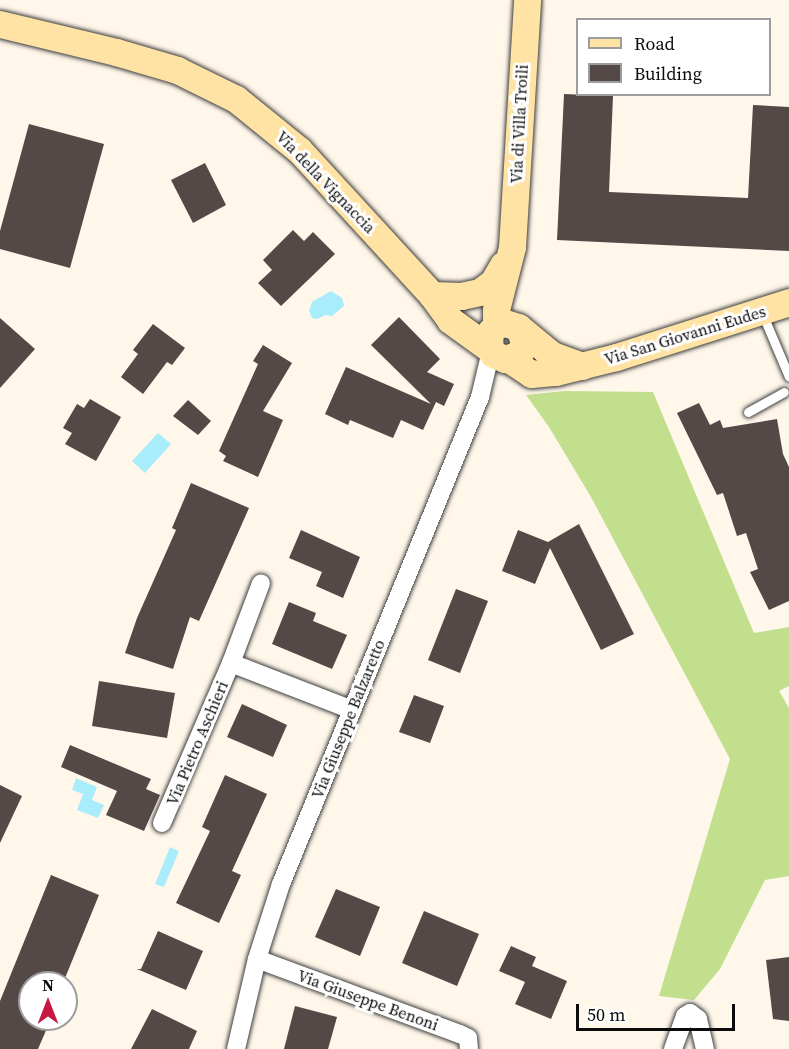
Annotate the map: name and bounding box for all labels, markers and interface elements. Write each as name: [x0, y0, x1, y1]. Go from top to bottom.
legend: [576, 18, 771, 96]
text: Road: [634, 31, 675, 56]
text: Building: [634, 61, 702, 86]
street label: Via di Villa Troili: [506, 64, 532, 184]
street label: Via della Vignaccia: [272, 127, 380, 237]
street label: Via San Giovanni Eudes: [602, 301, 768, 369]
street label: Via Giuseppe Balzaretto: [307, 637, 389, 801]
street label: Via Pietro Aschieri: [162, 678, 232, 808]
street label: Via Giuseppe Benoni: [295, 966, 441, 1034]
north arrow: [18, 971, 78, 1031]
text: N: [42, 974, 54, 996]
scale bar: [579, 992, 738, 1030]
text: 50 m: [587, 1002, 625, 1027]

